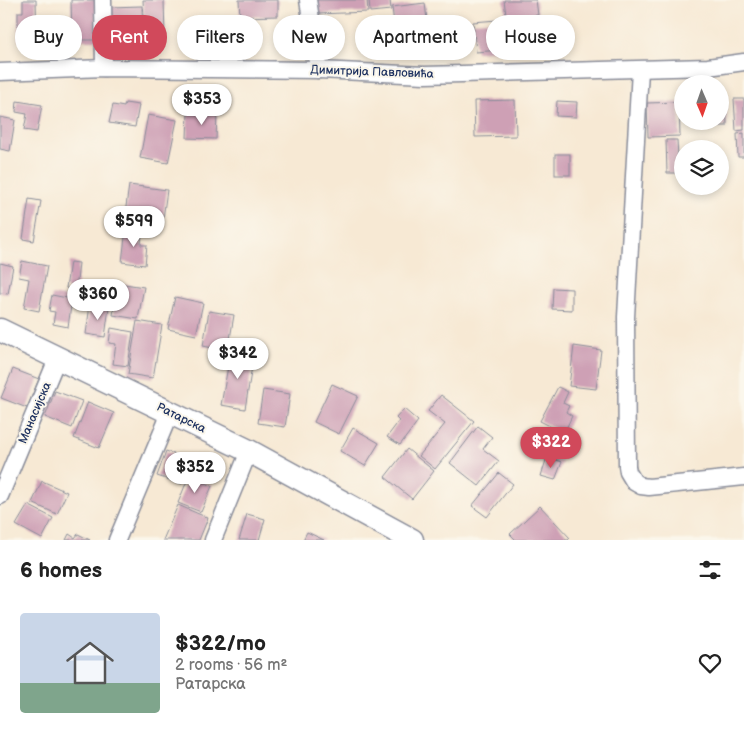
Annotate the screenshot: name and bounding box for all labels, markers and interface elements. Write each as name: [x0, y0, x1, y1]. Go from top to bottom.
chip: Buy: [15, 15, 82, 60]
chip: Rent: [92, 15, 167, 60]
chip: Filters: [177, 15, 263, 60]
chip: New: [273, 15, 345, 60]
chip: Apartment: [355, 15, 476, 60]
chip: House: [486, 15, 575, 60]
street label: Димитрија Павловића: [310, 62, 434, 82]
north arrow: [674, 75, 729, 130]
map controls: [674, 75, 729, 195]
pin: $353: [172, 84, 232, 126]
text: $353: [183, 90, 221, 109]
button: layers: [674, 140, 729, 195]
pin: $599: [104, 206, 164, 248]
text: $599: [115, 212, 153, 231]
pin: $360: [68, 278, 128, 321]
text: $360: [78, 285, 118, 304]
pin: $342: [208, 338, 268, 380]
text: $342: [219, 344, 257, 363]
street label: Манасијска: [15, 380, 55, 446]
street label: Ратарска: [154, 400, 208, 436]
pin: $322: [521, 426, 581, 469]
text: $322: [531, 433, 571, 452]
pin: $352: [165, 452, 225, 494]
text: $352: [176, 458, 214, 477]
icon: filters: [696, 556, 724, 584]
text: 6 homes: [20, 558, 102, 583]
text: $322/mo: [175, 631, 266, 656]
icon: home: [60, 633, 120, 693]
icon: heart: [696, 649, 724, 677]
text: 2 rooms · 56 m²: [175, 656, 287, 675]
text: Ратарска: [175, 675, 246, 694]

